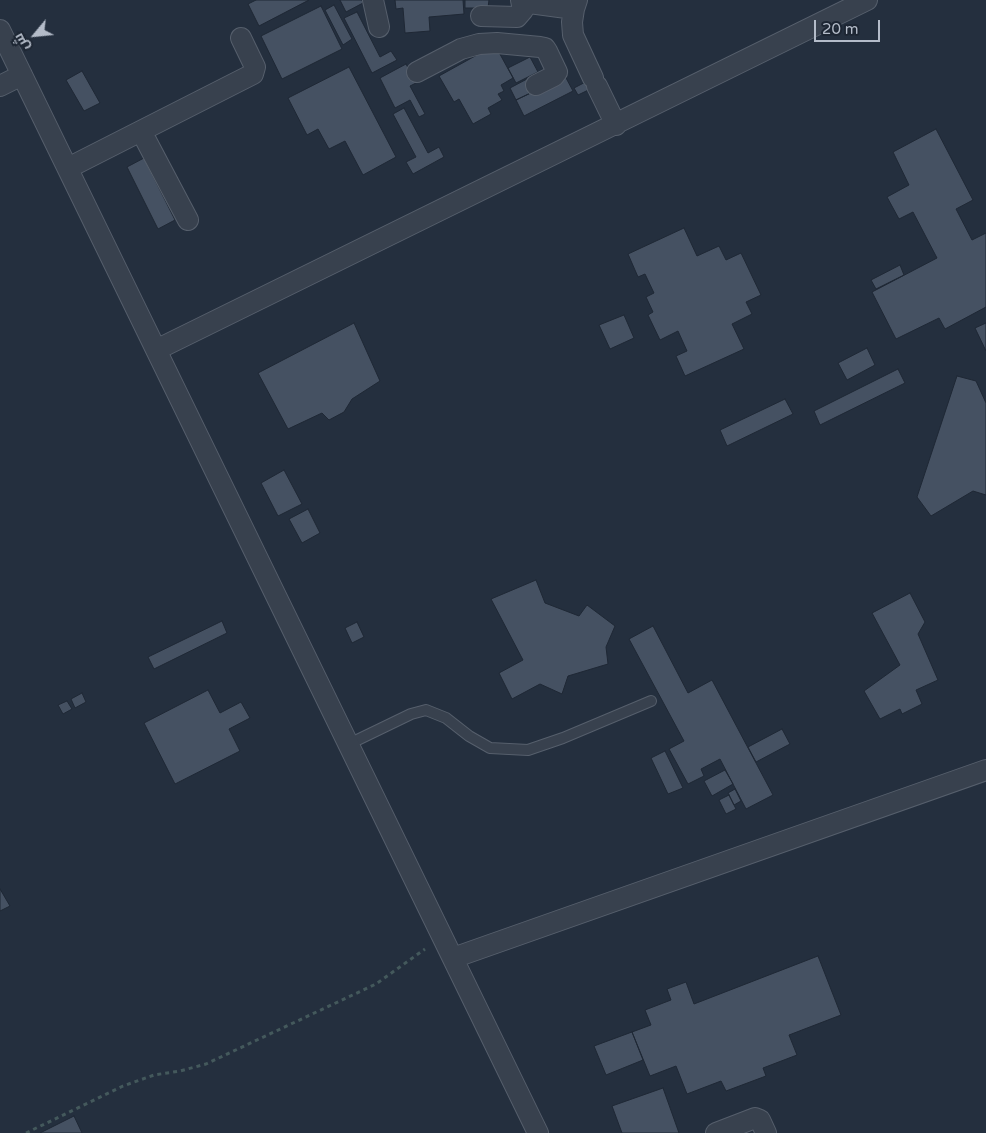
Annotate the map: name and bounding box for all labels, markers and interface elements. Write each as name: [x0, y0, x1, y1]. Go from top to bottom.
north arrow: [10, 10, 60, 60]
scale bar: [816, 10, 882, 42]
text: 20 m: [822, 20, 859, 38]
text: ش: [10, 30, 33, 54]

